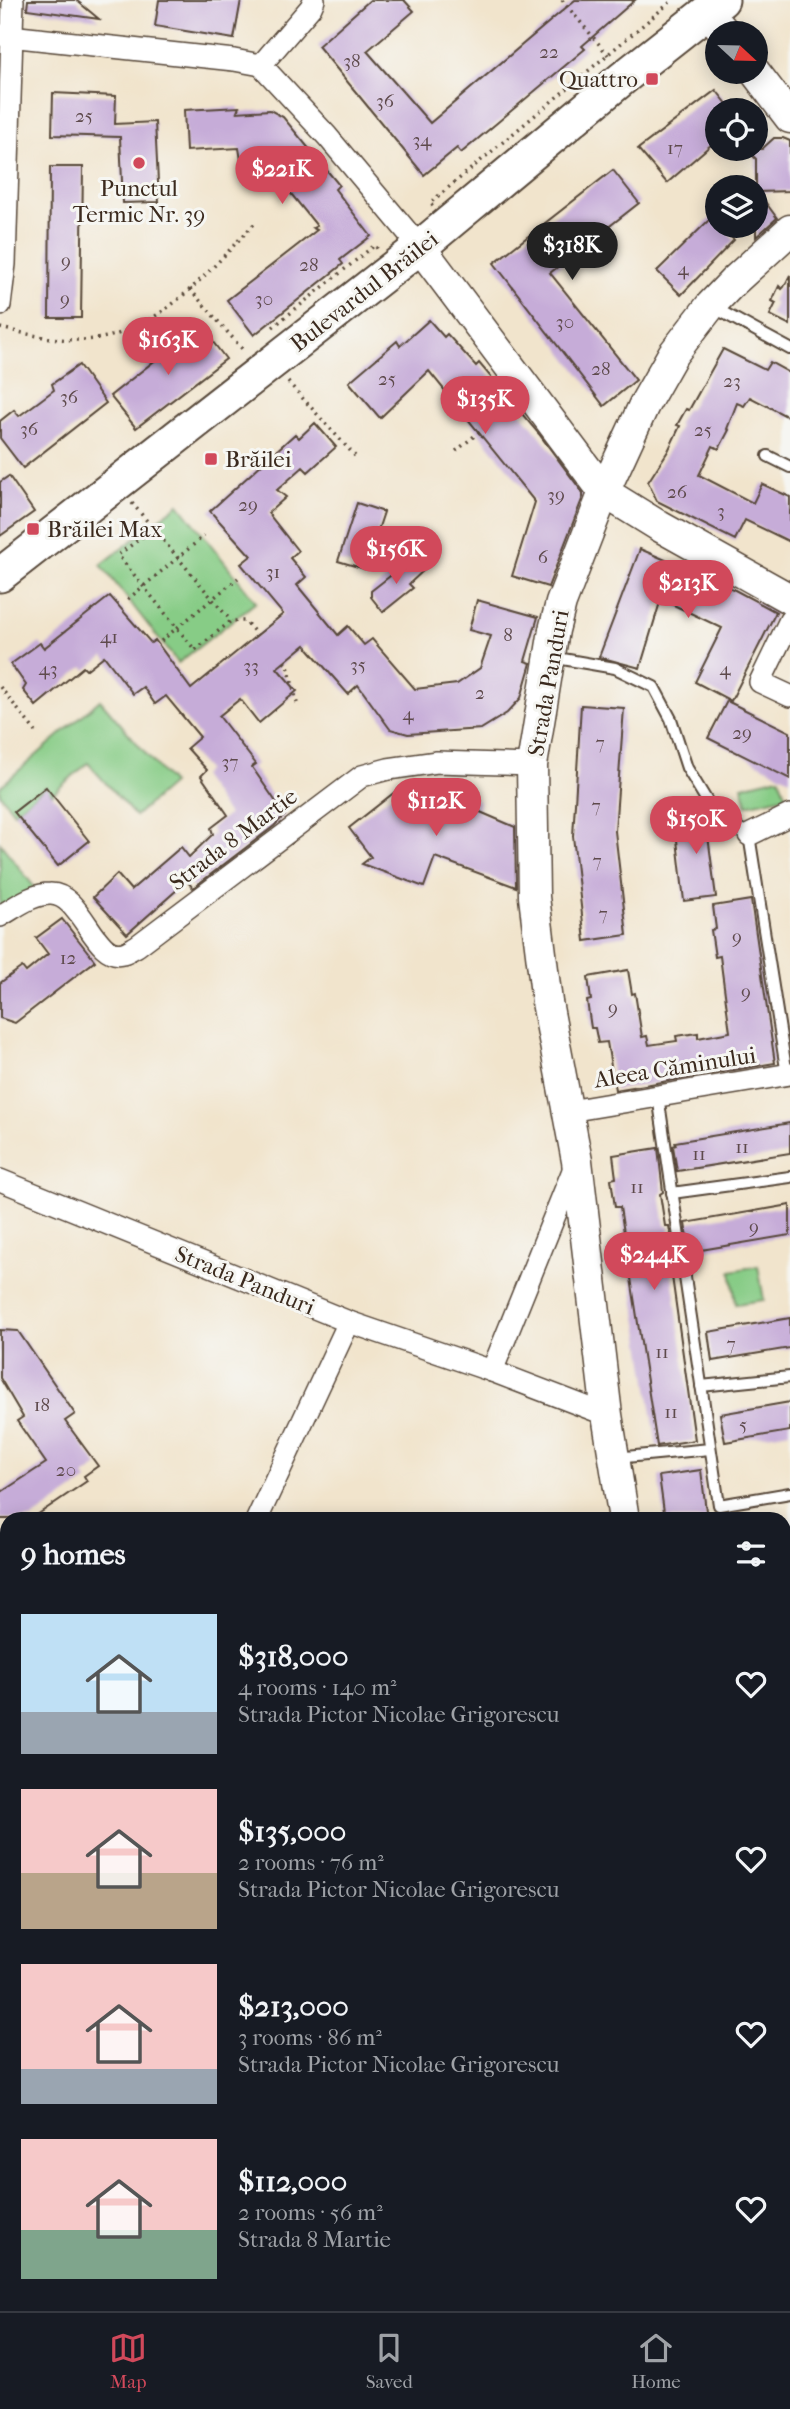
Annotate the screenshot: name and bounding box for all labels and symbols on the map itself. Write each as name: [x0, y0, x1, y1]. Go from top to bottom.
north arrow: [705, 21, 768, 84]
house number: 22: [539, 41, 559, 63]
house number: 38: [343, 50, 361, 72]
place label: Quattro: [559, 66, 638, 93]
marker: Quattro: [644, 71, 660, 87]
house number: 36: [376, 90, 395, 112]
house number: 25: [75, 105, 93, 127]
house number: 34: [412, 129, 432, 151]
house number: 17: [667, 137, 683, 159]
pin: $221K: [233, 146, 331, 206]
marker: Punctul Termic Nr. 39: [131, 155, 147, 171]
place label: Punctul Termic Nr. 39: [73, 175, 205, 228]
pin: $318K: [523, 222, 621, 282]
street label: Bulevardul Brăilei: [285, 225, 444, 357]
house number: 9: [61, 250, 71, 272]
house number: 28: [299, 254, 319, 276]
house number: 4: [677, 258, 689, 280]
house number: 9: [60, 288, 70, 310]
house number: 30: [255, 288, 273, 310]
house number: 30: [556, 311, 574, 333]
pin: $163K: [119, 318, 217, 377]
house number: 28: [591, 358, 611, 380]
house number: 25: [378, 368, 396, 390]
house number: 23: [723, 370, 741, 392]
pin: $135K: [436, 376, 534, 436]
house number: 36: [60, 386, 79, 408]
house number: 36: [20, 418, 39, 440]
house number: 25: [694, 419, 712, 441]
place label: Brăilei: [225, 446, 292, 473]
marker: Brăilei: [203, 451, 219, 467]
house number: 26: [667, 481, 688, 503]
house number: 39: [547, 484, 565, 506]
house number: 29: [238, 494, 258, 516]
house number: 3: [717, 500, 725, 522]
place label: Brăilei Max: [47, 516, 162, 543]
marker: Brăilei Max: [25, 521, 41, 537]
pin: $156K: [347, 526, 445, 586]
house number: 6: [538, 546, 549, 568]
pin: $213K: [639, 560, 737, 620]
house number: 31: [266, 561, 280, 583]
street label: Strada Panduri: [522, 608, 575, 758]
house number: 8: [503, 624, 513, 646]
house number: 41: [100, 626, 118, 648]
house number: 35: [350, 654, 366, 676]
house number: 33: [243, 655, 259, 677]
house number: 43: [38, 658, 58, 680]
house number: 4: [719, 658, 731, 680]
house number: 2: [475, 682, 485, 704]
house number: 4: [402, 703, 414, 725]
house number: 29: [732, 722, 752, 744]
house number: 7: [595, 732, 605, 754]
house number: 37: [222, 751, 238, 773]
pin: $112K: [387, 778, 485, 838]
street label: Strada 8 Martie: [164, 783, 302, 896]
house number: 7: [591, 795, 601, 817]
pin: $150K: [647, 796, 745, 856]
house number: 7: [592, 850, 602, 872]
house number: 7: [598, 903, 608, 925]
house number: 9: [732, 926, 742, 948]
house number: 12: [60, 947, 77, 969]
house number: 9: [741, 981, 751, 1003]
house number: 9: [608, 997, 618, 1019]
street label: Aleea Căminului: [591, 1041, 758, 1094]
house number: 11: [735, 1136, 749, 1158]
house number: 11: [692, 1143, 706, 1165]
house number: 11: [630, 1176, 644, 1198]
house number: 9: [749, 1216, 759, 1238]
pin: $244K: [605, 1232, 703, 1292]
street label: Strada Panduri: [171, 1240, 319, 1321]
house number: 7: [726, 1333, 736, 1355]
house number: 11: [655, 1341, 669, 1363]
house number: 18: [34, 1394, 50, 1416]
house number: 11: [664, 1401, 678, 1423]
house number: 5: [739, 1414, 747, 1436]
house number: 20: [56, 1459, 76, 1481]

